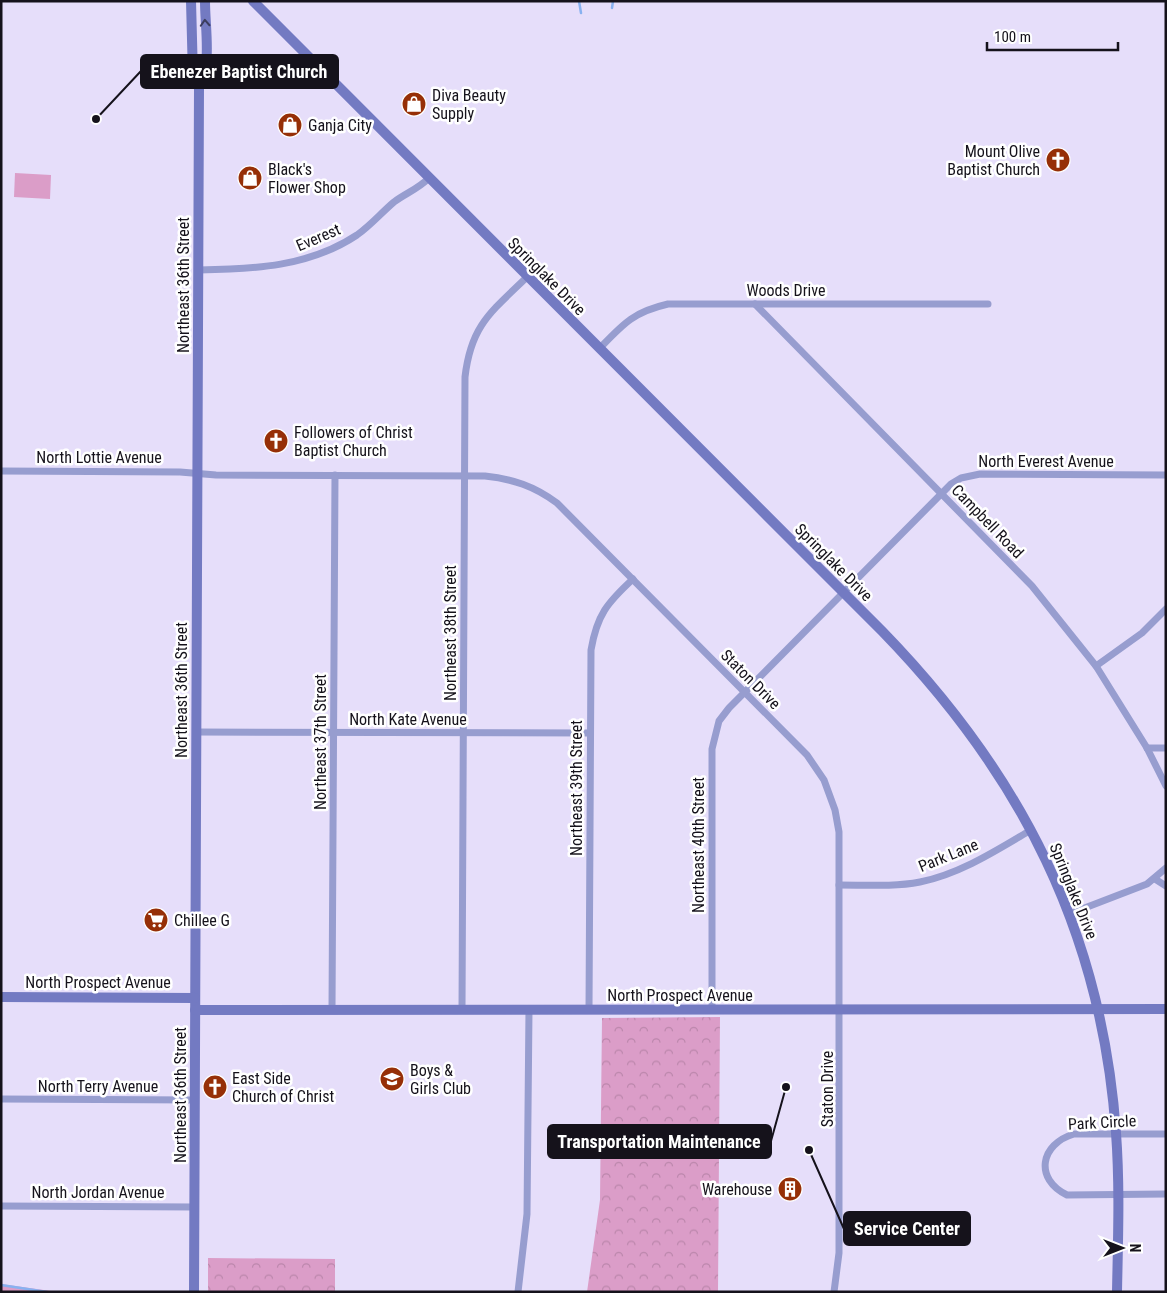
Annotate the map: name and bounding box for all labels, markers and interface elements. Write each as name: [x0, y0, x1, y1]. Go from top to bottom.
one-way arrow: [200, 19, 211, 27]
scale bar: [987, 20, 1118, 52]
text: 100 m: [994, 28, 1031, 46]
callout: Ebenezer Baptist Church: [141, 55, 338, 88]
text: Ebenezer Baptist Church: [151, 61, 327, 82]
place label: Diva Beauty Supply: [432, 86, 506, 123]
shop icon: Diva Beauty Supply: [401, 91, 427, 117]
shop icon: Ganja City: [277, 112, 303, 138]
place label: Ganja City: [308, 116, 372, 135]
place label: Mount Olive Baptist Church: [947, 142, 1040, 179]
church icon: Mount Olive Baptist Church: [1045, 147, 1071, 173]
place label: Black's Flower Shop: [268, 160, 346, 197]
shop icon: Black's Flower Shop: [237, 165, 263, 191]
street label: Northeast 36th Street: [174, 217, 193, 353]
street label: Everest: [293, 220, 343, 255]
street label: Springlake Drive: [504, 234, 589, 319]
street label: Woods Drive: [747, 281, 825, 300]
place label: Followers of Christ Baptist Church: [294, 423, 413, 460]
church icon: Followers of Christ Baptist Church: [263, 428, 289, 454]
street label: North Lottie Avenue: [36, 448, 162, 467]
street label: North Everest Avenue: [978, 452, 1114, 471]
street label: Campbell Road: [948, 481, 1028, 562]
street label: Springlake Drive: [791, 520, 876, 605]
street label: Northeast 38th Street: [441, 565, 460, 701]
street label: Northeast 36th Street: [172, 622, 191, 758]
street label: Staton Drive: [717, 646, 784, 713]
street label: Northeast 37th Street: [311, 674, 330, 810]
street label: North Kate Avenue: [349, 710, 467, 729]
street label: Northeast 39th Street: [567, 720, 586, 856]
street label: Northeast 40th Street: [689, 777, 708, 913]
street label: Park Lane: [916, 835, 981, 876]
street label: Springlake Drive: [1046, 840, 1101, 942]
supermarket icon: Chillee G: [143, 907, 169, 933]
place label: Chillee G: [174, 911, 230, 930]
street label: North Prospect Avenue: [25, 973, 171, 992]
street label: North Prospect Avenue: [607, 986, 753, 1005]
street label: Northeast 36th Street: [171, 1027, 190, 1163]
street label: Staton Drive: [818, 1051, 837, 1127]
place label: Boys & Girls Club: [410, 1061, 471, 1098]
school or university icon: Boys & Girls Club: [379, 1066, 405, 1092]
place label: East Side Church of Christ: [232, 1069, 334, 1106]
church icon: East Side Church of Christ: [202, 1074, 228, 1100]
street label: North Terry Avenue: [38, 1077, 158, 1096]
street label: Park Circle: [1067, 1111, 1137, 1134]
callout: Transportation Maintenance: [548, 1125, 771, 1158]
text: Transportation Maintenance: [557, 1131, 761, 1152]
building icon: Warehouse: [777, 1176, 803, 1202]
place label: Warehouse: [702, 1180, 772, 1199]
street label: North Jordan Avenue: [32, 1183, 164, 1202]
callout: Service Center: [844, 1212, 970, 1245]
text: Service Center: [854, 1218, 960, 1239]
north arrow: [1097, 1223, 1147, 1273]
text: N: [1127, 1244, 1143, 1252]

